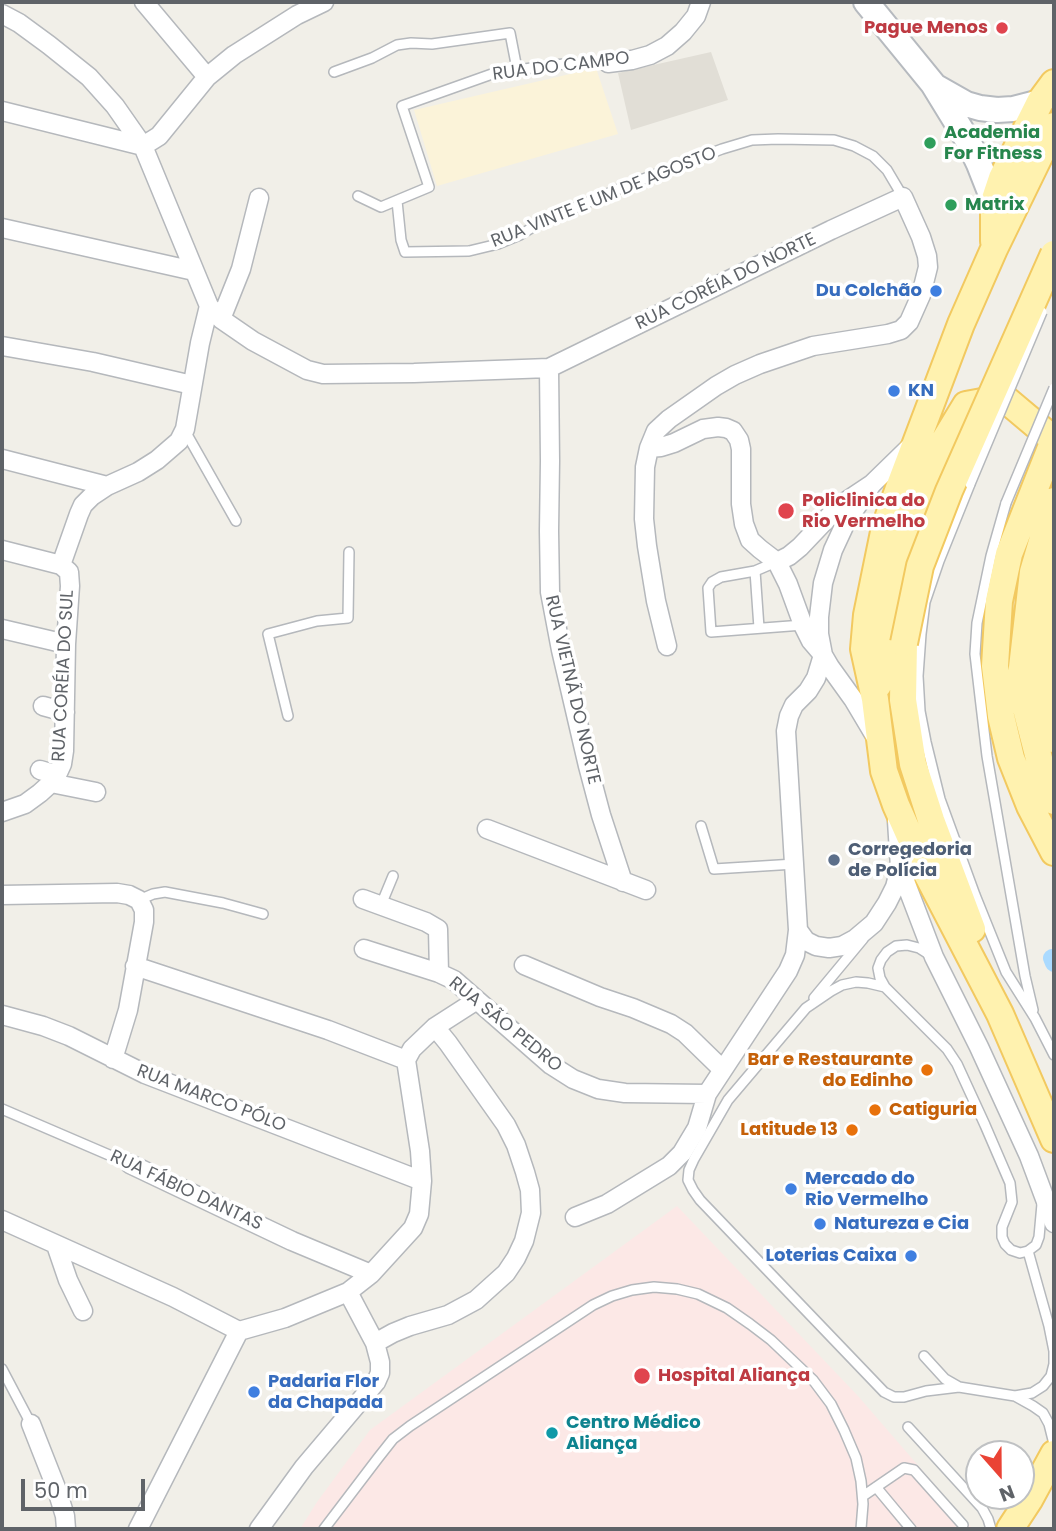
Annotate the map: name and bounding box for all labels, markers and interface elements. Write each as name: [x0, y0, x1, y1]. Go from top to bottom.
place label: Pague Menos: [864, 17, 988, 39]
marker: Pague Menos: [994, 20, 1010, 36]
street label: RUA DO CAMPO: [491, 48, 631, 86]
place label: Academia For Fitness: [944, 122, 1043, 164]
marker: Academia For Fitness: [922, 135, 938, 151]
street label: RUA VINTE E UM DE AGOSTO: [488, 143, 720, 253]
place label: Matrix: [965, 194, 1025, 216]
marker: Matrix: [943, 197, 959, 213]
street label: RUA CORÉIA DO NORTE: [632, 229, 820, 335]
place label: Du Colchão: [816, 280, 922, 302]
marker: Du Colchão: [928, 283, 944, 299]
place label: KN: [908, 380, 934, 402]
marker: KN: [886, 383, 902, 399]
place label: Policlinica do Rio Vermelho: [802, 490, 925, 532]
marker: Policlinica do Rio Vermelho: [776, 501, 796, 521]
street label: RUA CORÉIA DO SUL: [49, 590, 79, 762]
street label: RUA VIETNÃ DO NORTE: [540, 593, 604, 787]
place label: Corregedoria de Polícia: [848, 839, 972, 882]
marker: Corregedoria de Polícia: [826, 852, 842, 868]
street label: RUA SÃO PEDRO: [444, 973, 566, 1077]
place label: Bar e Restaurante do Edinho: [748, 1049, 913, 1092]
street label: RUA MARCO PÓLO: [133, 1061, 289, 1137]
marker: Bar e Restaurante do Edinho: [919, 1062, 935, 1078]
place label: Catiguria: [889, 1099, 977, 1121]
marker: Catiguria: [867, 1102, 883, 1118]
place label: Latitude 13: [740, 1119, 838, 1141]
marker: Latitude 13: [844, 1122, 860, 1138]
street label: RUA FÁBIO DANTAS: [106, 1146, 266, 1236]
place label: Mercado do Rio Vermelho: [805, 1168, 928, 1210]
marker: Mercado do Rio Vermelho: [783, 1181, 799, 1197]
place label: Natureza e Cia: [834, 1213, 969, 1235]
marker: Natureza e Cia: [812, 1216, 828, 1232]
place label: Loterias Caixa: [765, 1245, 897, 1267]
marker: Loterias Caixa: [903, 1248, 919, 1264]
place label: Hospital Aliança: [658, 1365, 810, 1387]
marker: Hospital Aliança: [632, 1366, 652, 1386]
place label: Padaria Flor da Chapada: [268, 1371, 383, 1414]
marker: Padaria Flor da Chapada: [246, 1384, 262, 1400]
place label: Centro Médico Aliança: [566, 1412, 701, 1454]
marker: Centro Médico Aliança: [544, 1425, 560, 1441]
north arrow: [965, 1440, 1035, 1510]
scale bar: [24, 1464, 149, 1508]
text: 50 m: [34, 1476, 88, 1505]
text: N: [995, 1478, 1019, 1508]

